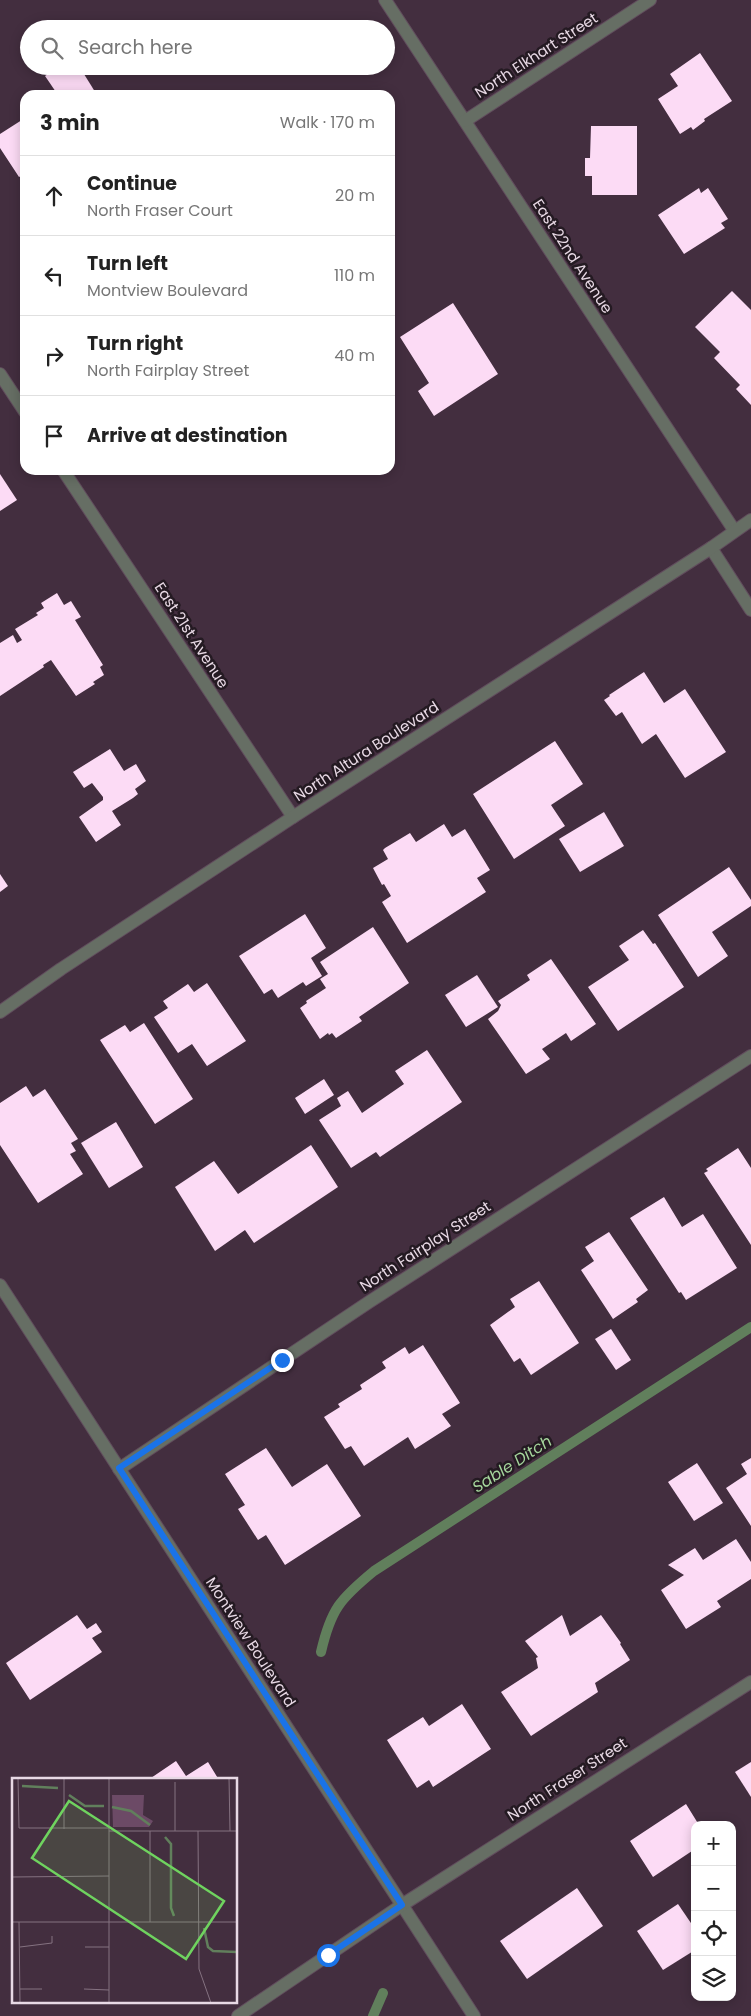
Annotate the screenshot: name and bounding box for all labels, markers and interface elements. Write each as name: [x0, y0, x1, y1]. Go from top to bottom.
street label: North Elkhart Street: [470, 7, 602, 103]
search box: [20, 20, 395, 75]
icon: search: [38, 34, 66, 62]
text: Search here: [78, 34, 192, 61]
text: 3 min: [40, 108, 100, 137]
text: Walk · 170 m: [280, 111, 375, 134]
text: Continue: [87, 170, 177, 197]
icon: ahead: [40, 182, 68, 210]
text: 20 m: [335, 184, 375, 207]
street label: East 22nd Avenue: [528, 195, 618, 317]
text: North Fraser Court: [87, 199, 233, 222]
text: Turn left: [87, 250, 168, 277]
icon: left: [40, 262, 68, 290]
text: 110 m: [334, 264, 375, 287]
text: Montview Boulevard: [87, 279, 248, 302]
text: Turn right: [87, 330, 183, 357]
icon: right: [40, 342, 68, 370]
text: 40 m: [334, 344, 375, 367]
text: North Fairplay Street: [87, 359, 249, 382]
icon: arrive: [40, 422, 68, 450]
text: Arrive at destination: [87, 422, 288, 449]
street label: East 21st Avenue: [150, 578, 234, 692]
street label: North Altura Boulevard: [289, 696, 443, 806]
street label: North Fairplay Street: [355, 1196, 495, 1296]
route end: [271, 1349, 294, 1372]
water label: Sable Ditch: [468, 1430, 556, 1498]
street label: Montview Boulevard: [201, 1573, 301, 1711]
street label: North Fraser Street: [503, 1732, 631, 1826]
inset map: [12, 1778, 238, 2004]
map controls: [691, 1821, 736, 2001]
button: +: [691, 1821, 736, 1866]
button: −: [691, 1866, 736, 1911]
button: locate: [691, 1911, 736, 1956]
route start: [317, 1944, 340, 1967]
button: layers: [691, 1956, 736, 2001]

